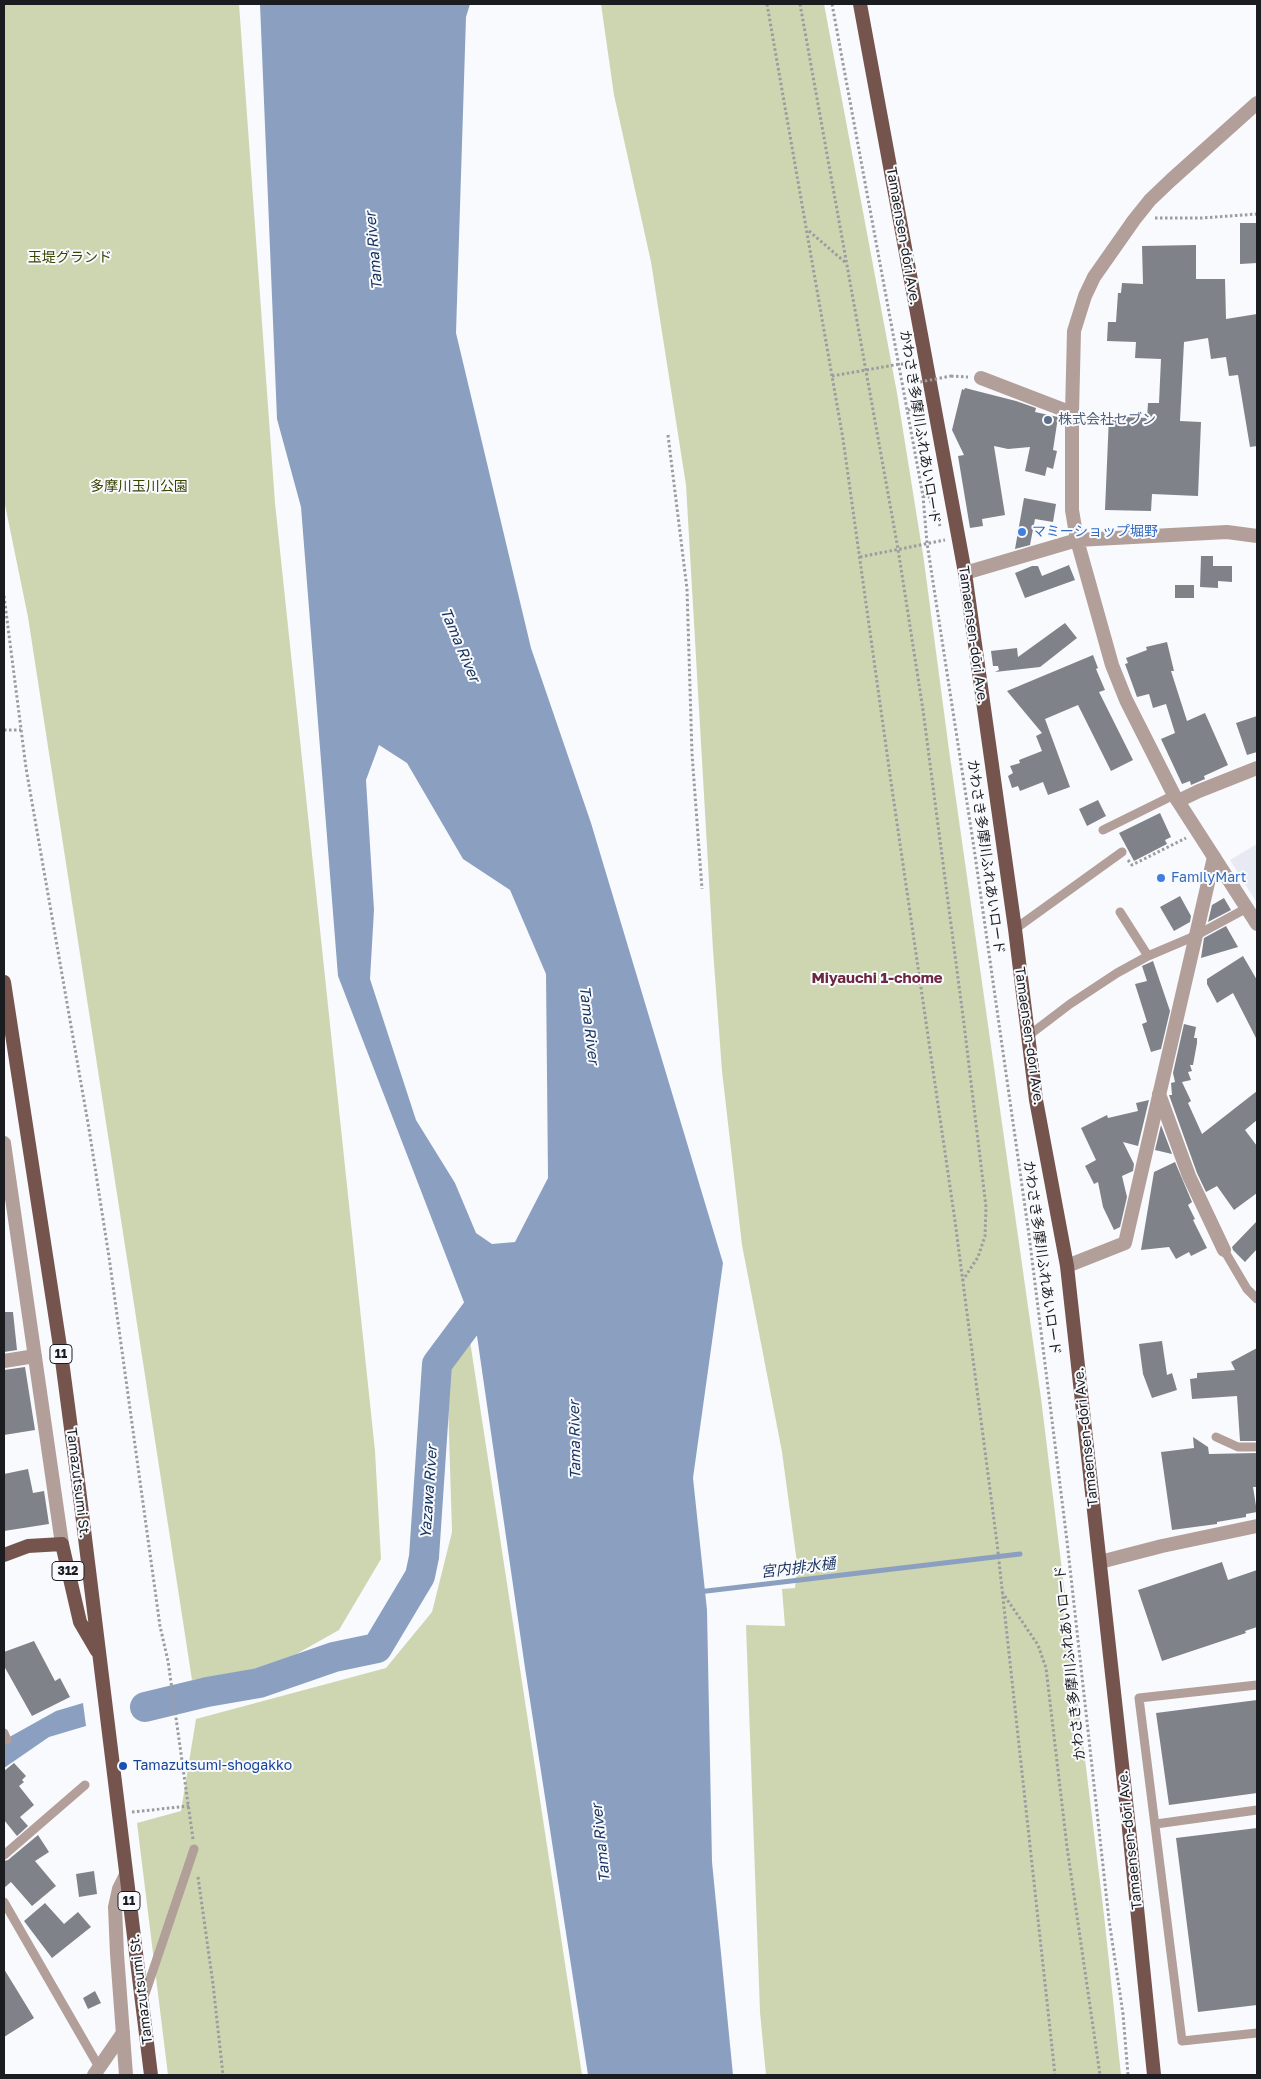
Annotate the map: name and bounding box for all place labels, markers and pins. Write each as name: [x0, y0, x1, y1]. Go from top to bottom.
place label: 株式会社セブン: [1058, 412, 1156, 428]
marker: 株式会社セブン: [1042, 414, 1054, 426]
place label: マミーショップ堀野: [1032, 524, 1158, 540]
marker: マミーショップ堀野: [1016, 526, 1028, 538]
place label: FamilyMart: [1171, 870, 1246, 886]
marker: FamilyMart: [1155, 872, 1167, 884]
place label: Tamazutsumi-shogakko: [133, 1758, 292, 1774]
marker: Tamazutsumi-shogakko: [117, 1760, 129, 1772]

